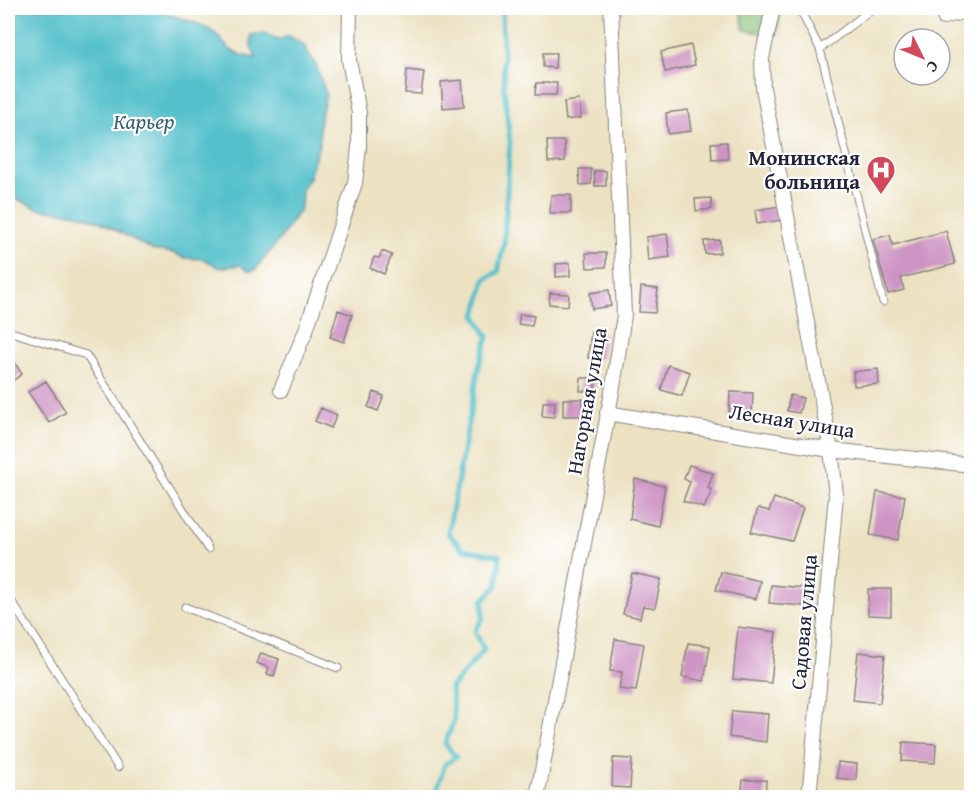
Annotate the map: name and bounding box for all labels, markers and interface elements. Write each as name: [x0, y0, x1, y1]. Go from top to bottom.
north arrow: [892, 27, 952, 87]
text: С: [921, 56, 945, 79]
water label: Карьер: [113, 105, 175, 137]
place label: Монинская больница: [748, 142, 860, 197]
hospital icon: Монинская больница: [865, 154, 897, 196]
street label: Нагорная улица: [558, 325, 615, 477]
street label: Лесная улица: [727, 395, 857, 446]
street label: Садовая улица: [782, 553, 825, 691]

